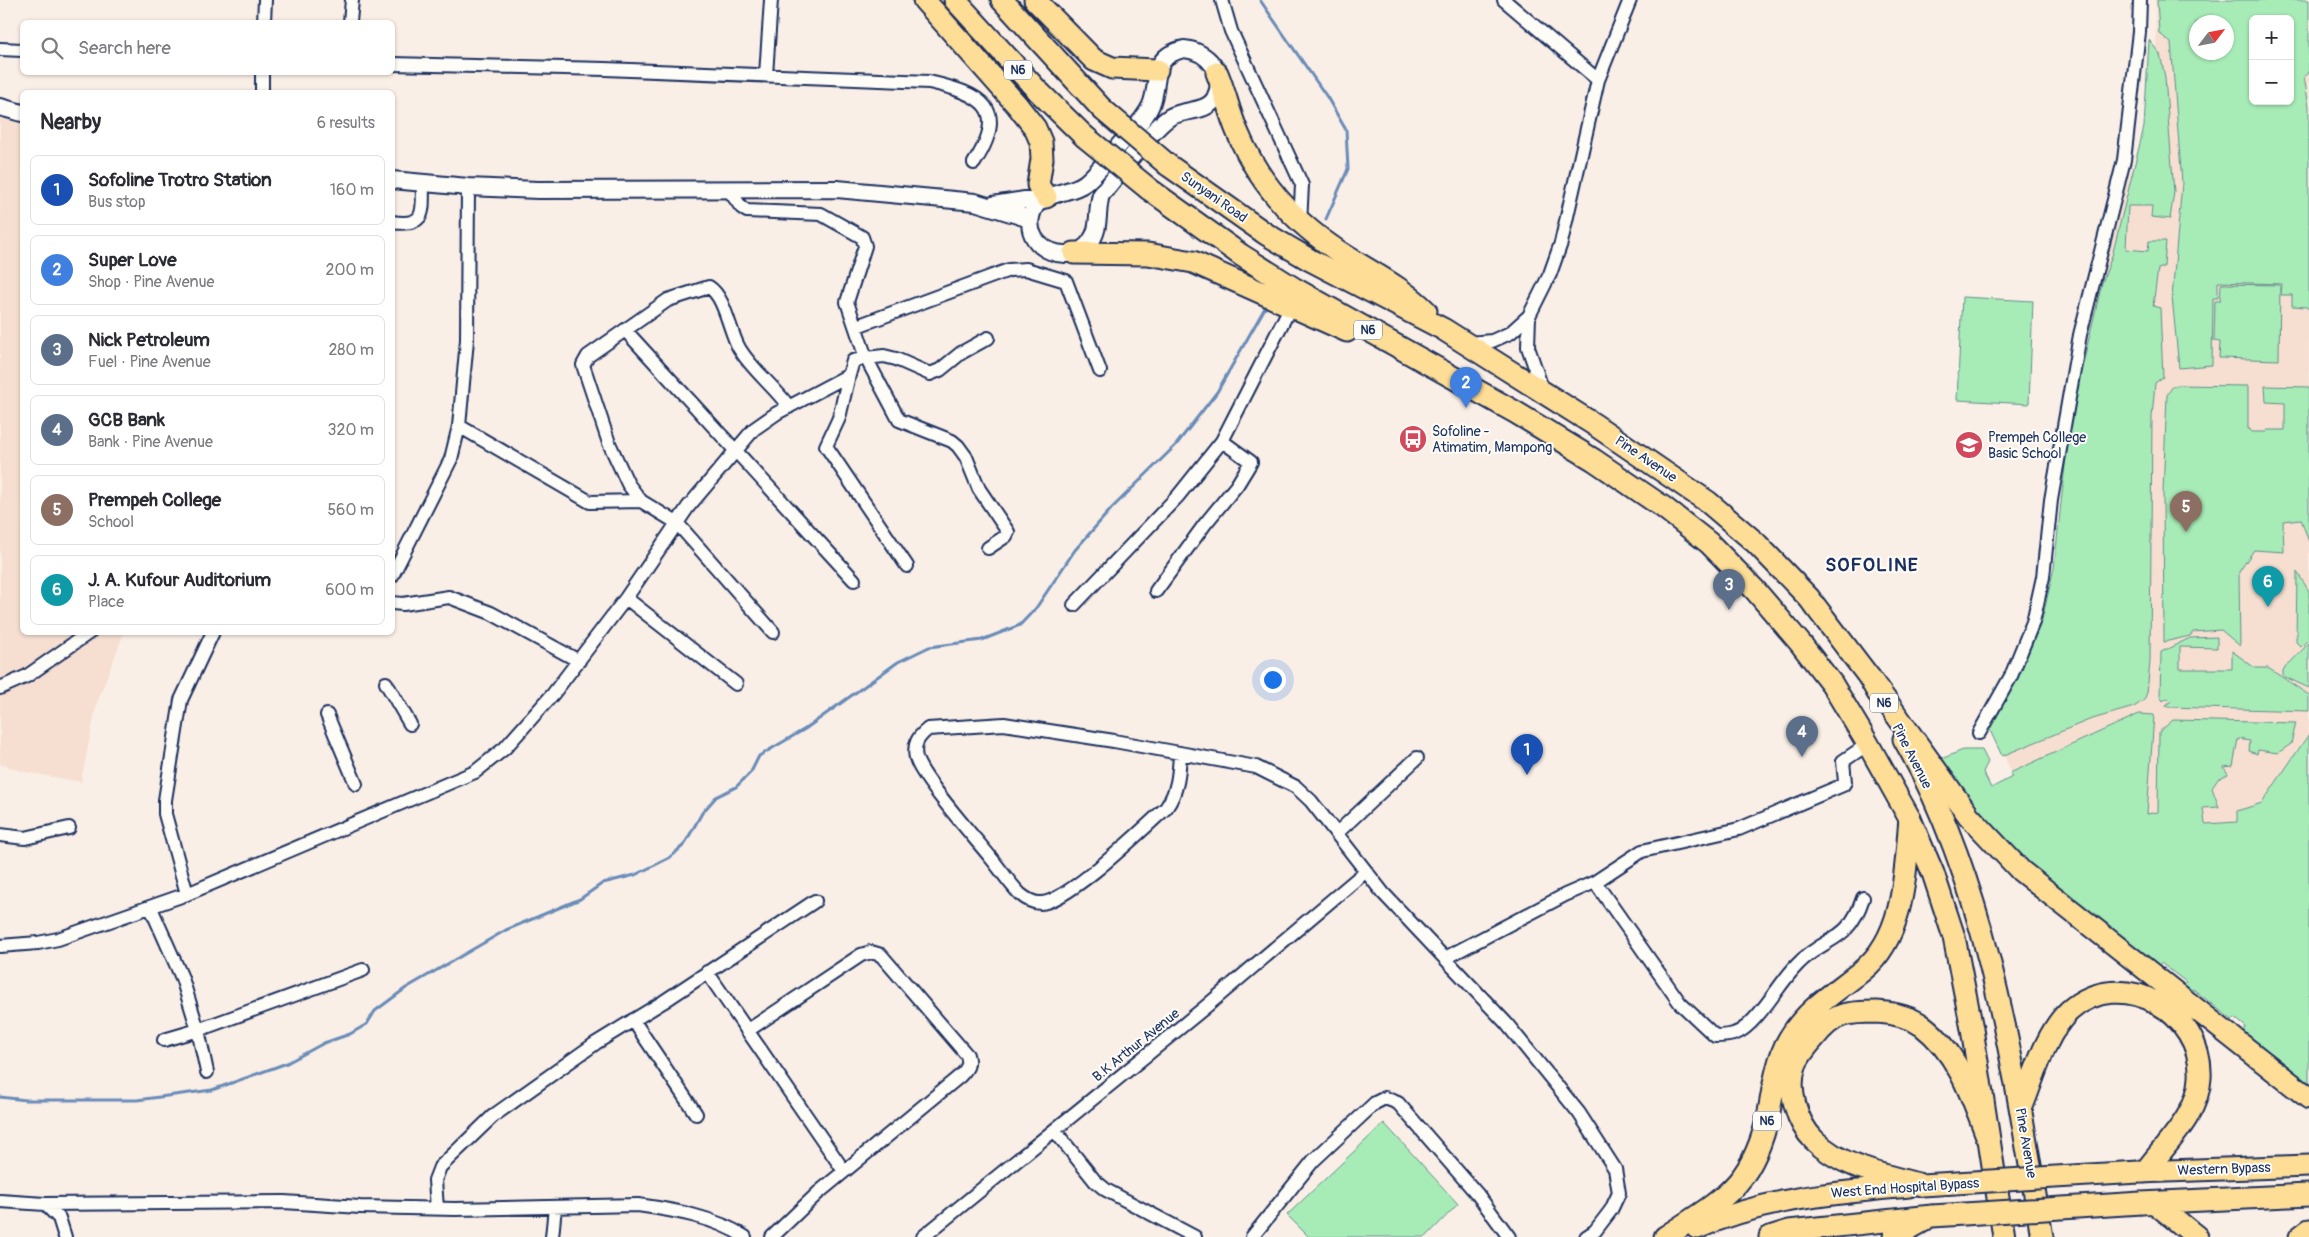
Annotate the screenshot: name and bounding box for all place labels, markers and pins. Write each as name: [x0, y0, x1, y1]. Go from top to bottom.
pin: 2: [1450, 367, 1482, 408]
place label: Sofoline - Atimatim, Mampong: [1432, 423, 1552, 456]
bus stop icon: Sofoline - Atimatim, Mampong: [1398, 424, 1428, 454]
place label: Prempeh College Basic School: [1988, 429, 2086, 462]
school or university icon: Prempeh College Basic School: [1954, 430, 1984, 460]
pin: 5: [2170, 491, 2202, 532]
pin: 6: [2252, 566, 2284, 607]
pin: 3: [1713, 569, 1745, 610]
pin: 4: [1786, 716, 1818, 757]
pin: 1: [1511, 734, 1543, 775]

